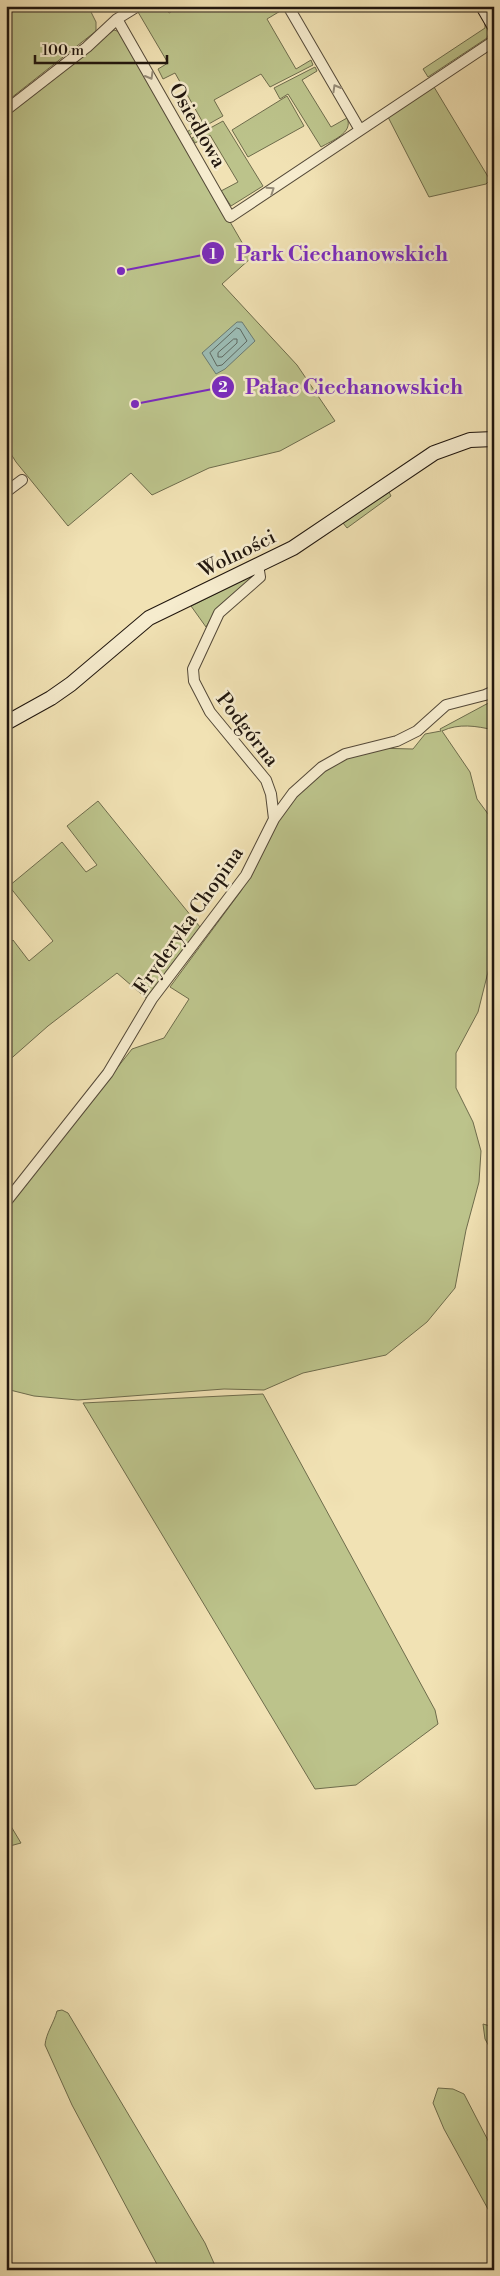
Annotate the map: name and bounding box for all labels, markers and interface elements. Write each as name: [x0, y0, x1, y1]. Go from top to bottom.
scale bar: [35, 32, 168, 64]
text: 100 m: [42, 41, 84, 60]
one-way arrow: [144, 71, 154, 80]
street label: Osiedlowa: [163, 79, 231, 173]
one-way arrow: [332, 84, 342, 93]
one-way arrow: [265, 187, 275, 196]
callout: Park Ciechanowskich: [201, 235, 458, 271]
text: Park Ciechanowskich: [236, 242, 448, 268]
text: 1: [209, 245, 217, 264]
callout: Pałac Ciechanowskich: [210, 369, 473, 405]
text: Pałac Ciechanowskich: [245, 375, 463, 401]
text: 2: [218, 378, 228, 397]
street label: Wolności: [194, 525, 281, 584]
street label: Podgórna: [210, 688, 284, 773]
street label: Fryderyka Chopina: [129, 841, 250, 1000]

